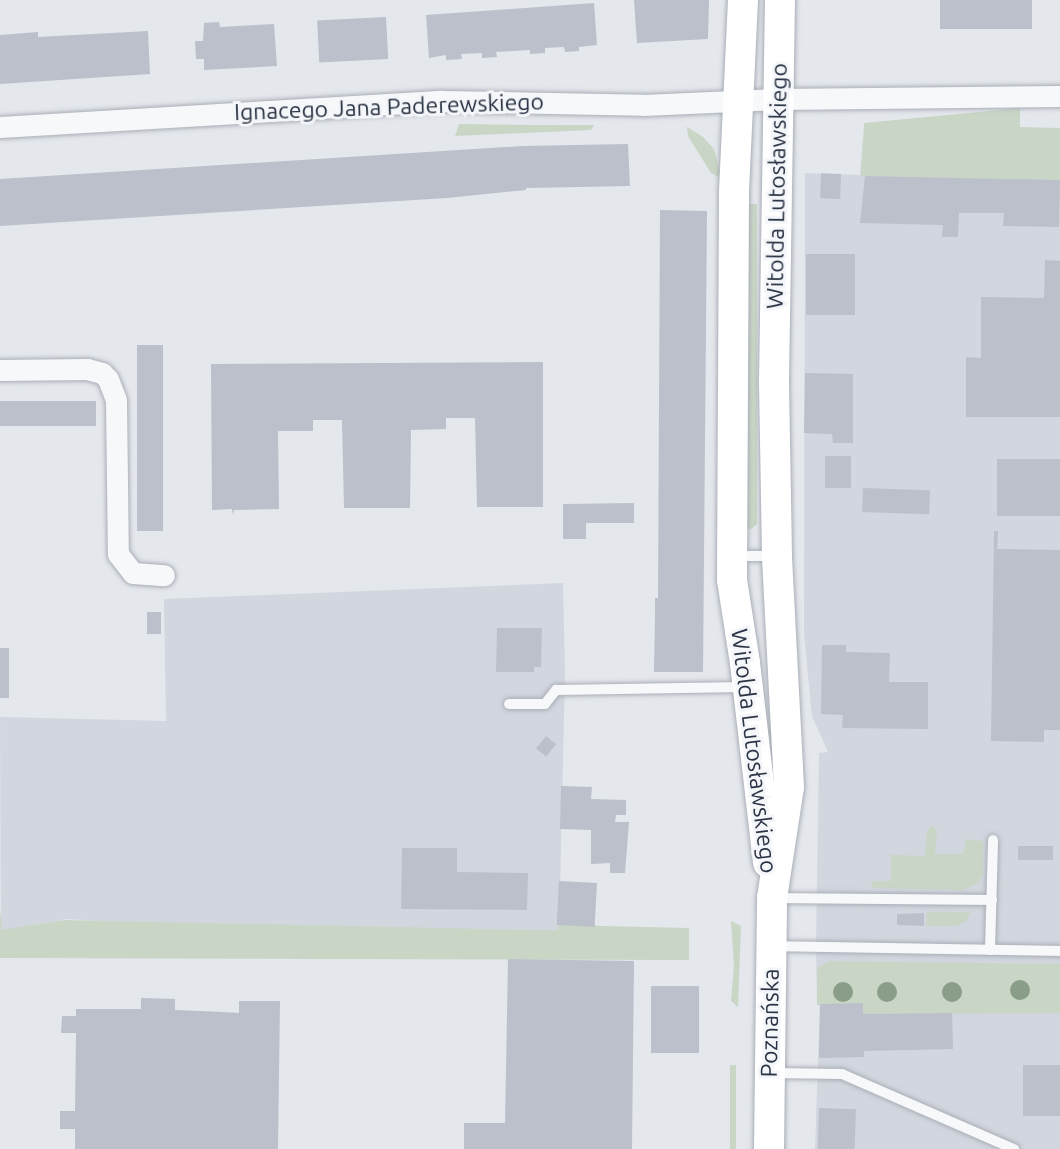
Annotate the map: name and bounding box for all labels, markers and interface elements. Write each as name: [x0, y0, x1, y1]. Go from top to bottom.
street label: Witolda Lutosławskiego: [761, 63, 793, 309]
street label: Ignacego Jana Paderewskiego: [234, 88, 544, 126]
street label: Witolda Lutosławskiego: [725, 627, 783, 875]
street label: Poznańska: [755, 968, 785, 1078]

